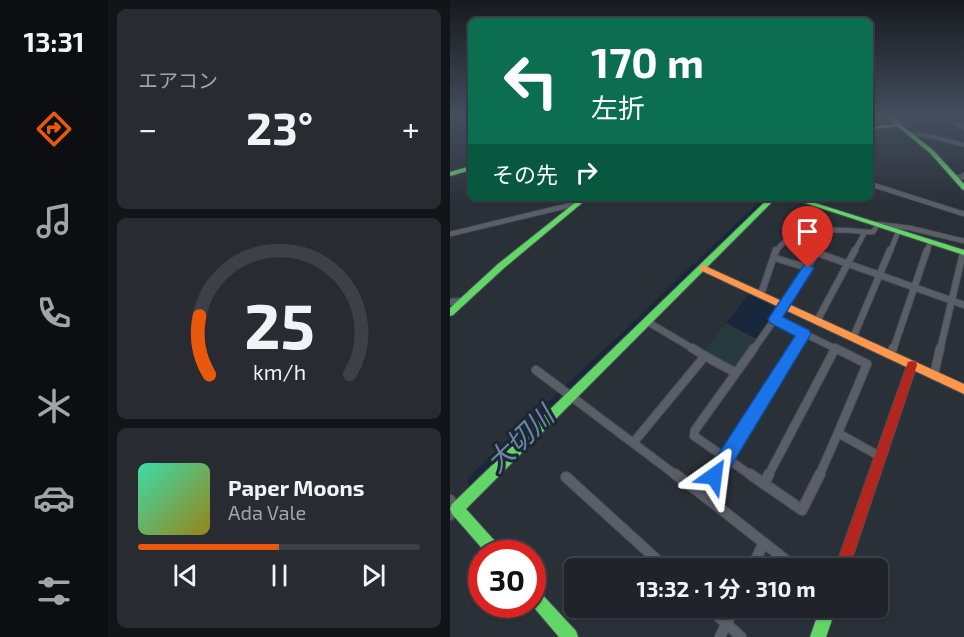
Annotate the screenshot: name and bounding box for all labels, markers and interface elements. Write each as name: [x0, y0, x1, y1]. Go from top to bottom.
text: 13:31: [24, 25, 84, 57]
text: 170 m: [591, 36, 704, 86]
icon: left: [492, 42, 570, 120]
text: エアコン: [138, 68, 218, 92]
text: 左折: [591, 91, 645, 123]
text: 23°: [246, 100, 313, 154]
icon: directions: [33, 108, 75, 150]
text: −: [138, 108, 157, 148]
text: +: [402, 108, 420, 148]
icon: right: [570, 156, 603, 189]
text: その先: [492, 161, 558, 187]
icon: music: [33, 200, 75, 242]
pin: [782, 206, 833, 268]
icon: arrive: [791, 215, 824, 248]
text: 25: [244, 288, 314, 363]
icon: phone: [33, 292, 75, 334]
text: km/h: [252, 360, 306, 385]
icon: climate: [33, 385, 75, 427]
water label: 大切川: [479, 396, 561, 478]
position arrow: [682, 444, 746, 508]
text: Paper Moons: [228, 474, 364, 500]
icon: car: [33, 477, 75, 519]
text: Ada Vale: [228, 500, 306, 524]
speed limit sign: 30: [468, 540, 546, 618]
icon: previous: [169, 559, 202, 592]
icon: pause: [263, 559, 296, 592]
icon: next: [357, 559, 390, 592]
icon: filters: [33, 570, 75, 612]
text: 13:32 · 1 分 · 310 m: [636, 575, 816, 601]

